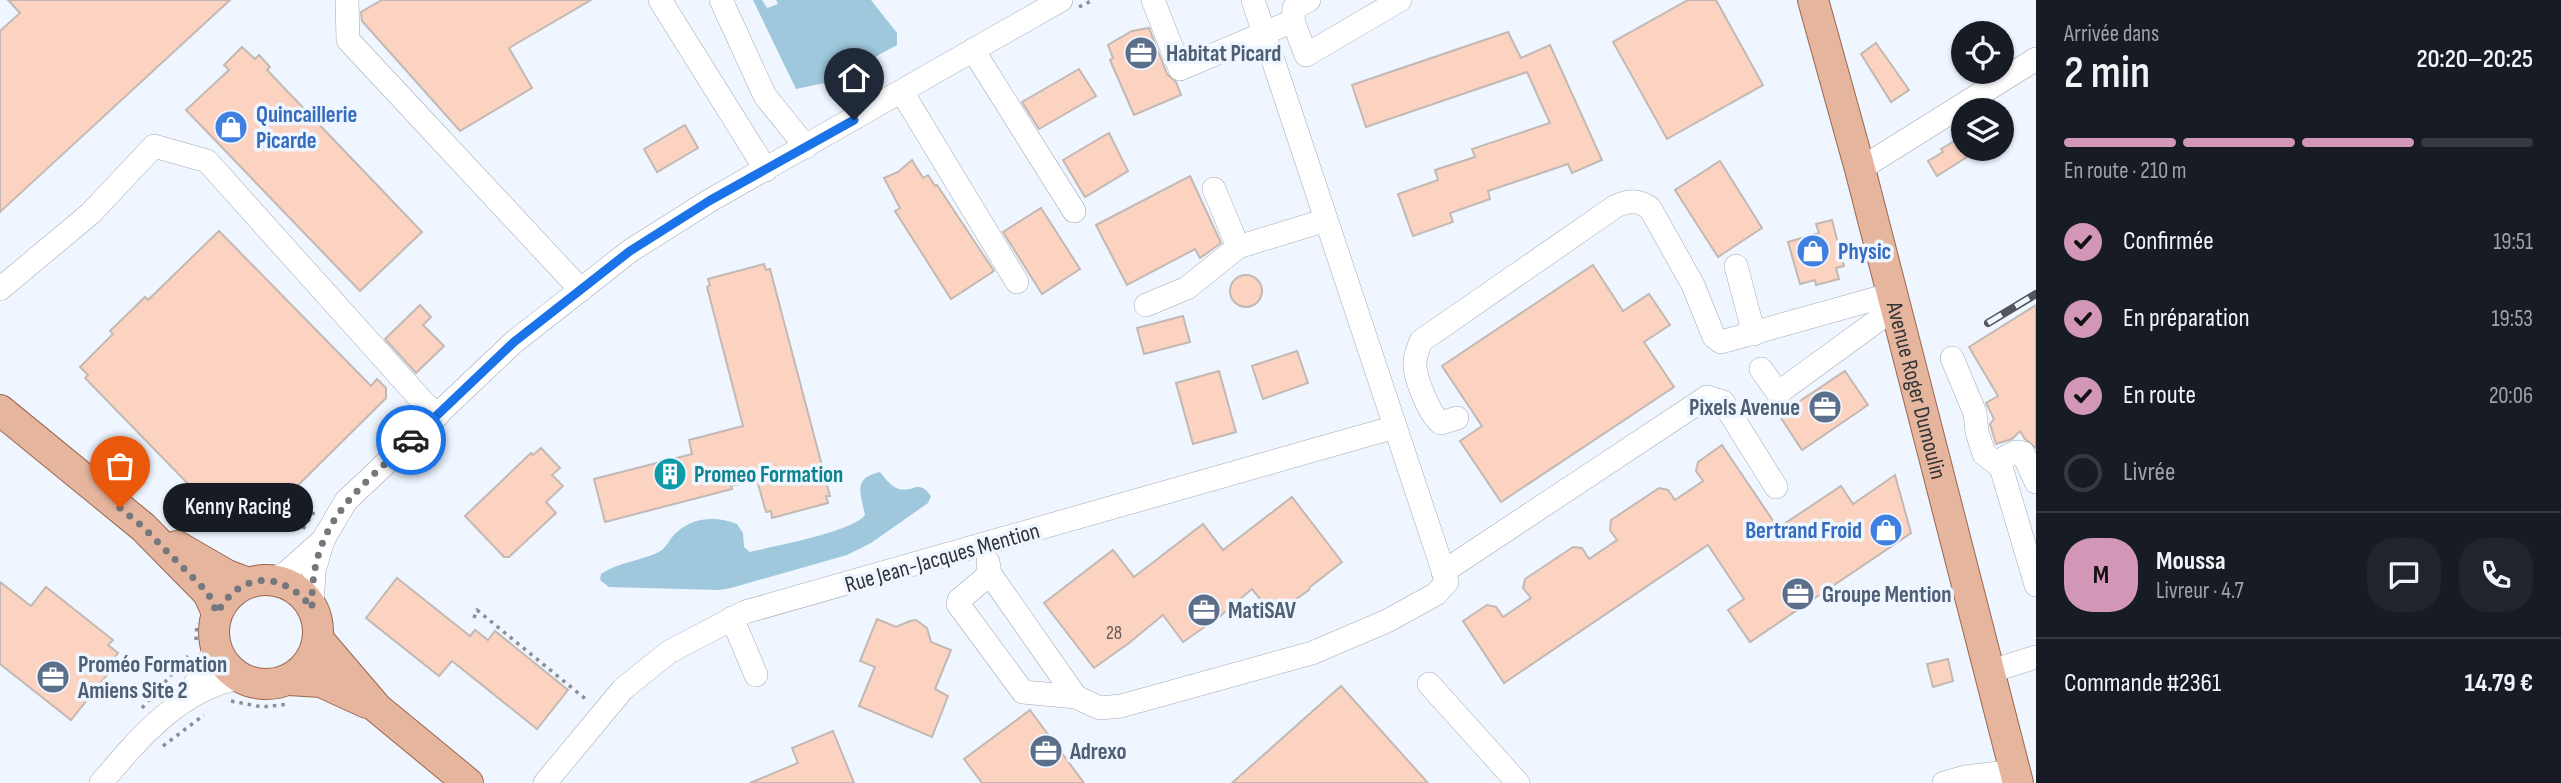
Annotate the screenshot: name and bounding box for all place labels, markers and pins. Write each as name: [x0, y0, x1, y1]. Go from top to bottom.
office icon: Habitat Picard: [1122, 34, 1160, 72]
place label: Habitat Picard: [1166, 40, 1281, 68]
pin: [824, 48, 884, 120]
place label: Quincaillerie Picarde: [256, 101, 357, 155]
shop icon: Quincaillerie Picarde: [212, 108, 250, 146]
shop icon: Physic: [1794, 232, 1832, 270]
place label: Physic: [1838, 238, 1891, 266]
office icon: Pixels Avenue: [1806, 388, 1844, 426]
place label: Pixels Avenue: [1689, 394, 1800, 422]
pin: [90, 436, 150, 508]
building icon: Promeo Formation: [651, 455, 689, 493]
place label: Promeo Formation: [694, 461, 843, 489]
callout: Kenny Racing: [162, 484, 312, 532]
shop icon: Bertrand Froid: [1867, 511, 1905, 549]
place label: Bertrand Froid: [1745, 517, 1862, 545]
office icon: Groupe Mention: [1779, 575, 1817, 613]
place label: Groupe Mention: [1822, 581, 1952, 609]
office icon: MatiSAV: [1185, 591, 1223, 629]
place label: MatiSAV: [1228, 597, 1297, 625]
place label: Proméo Formation Amiens Site 2: [77, 651, 227, 705]
office icon: Proméo Formation Amiens Site 2: [34, 658, 72, 696]
office icon: Adrexo: [1027, 732, 1065, 770]
place label: Adrexo: [1069, 738, 1126, 766]

